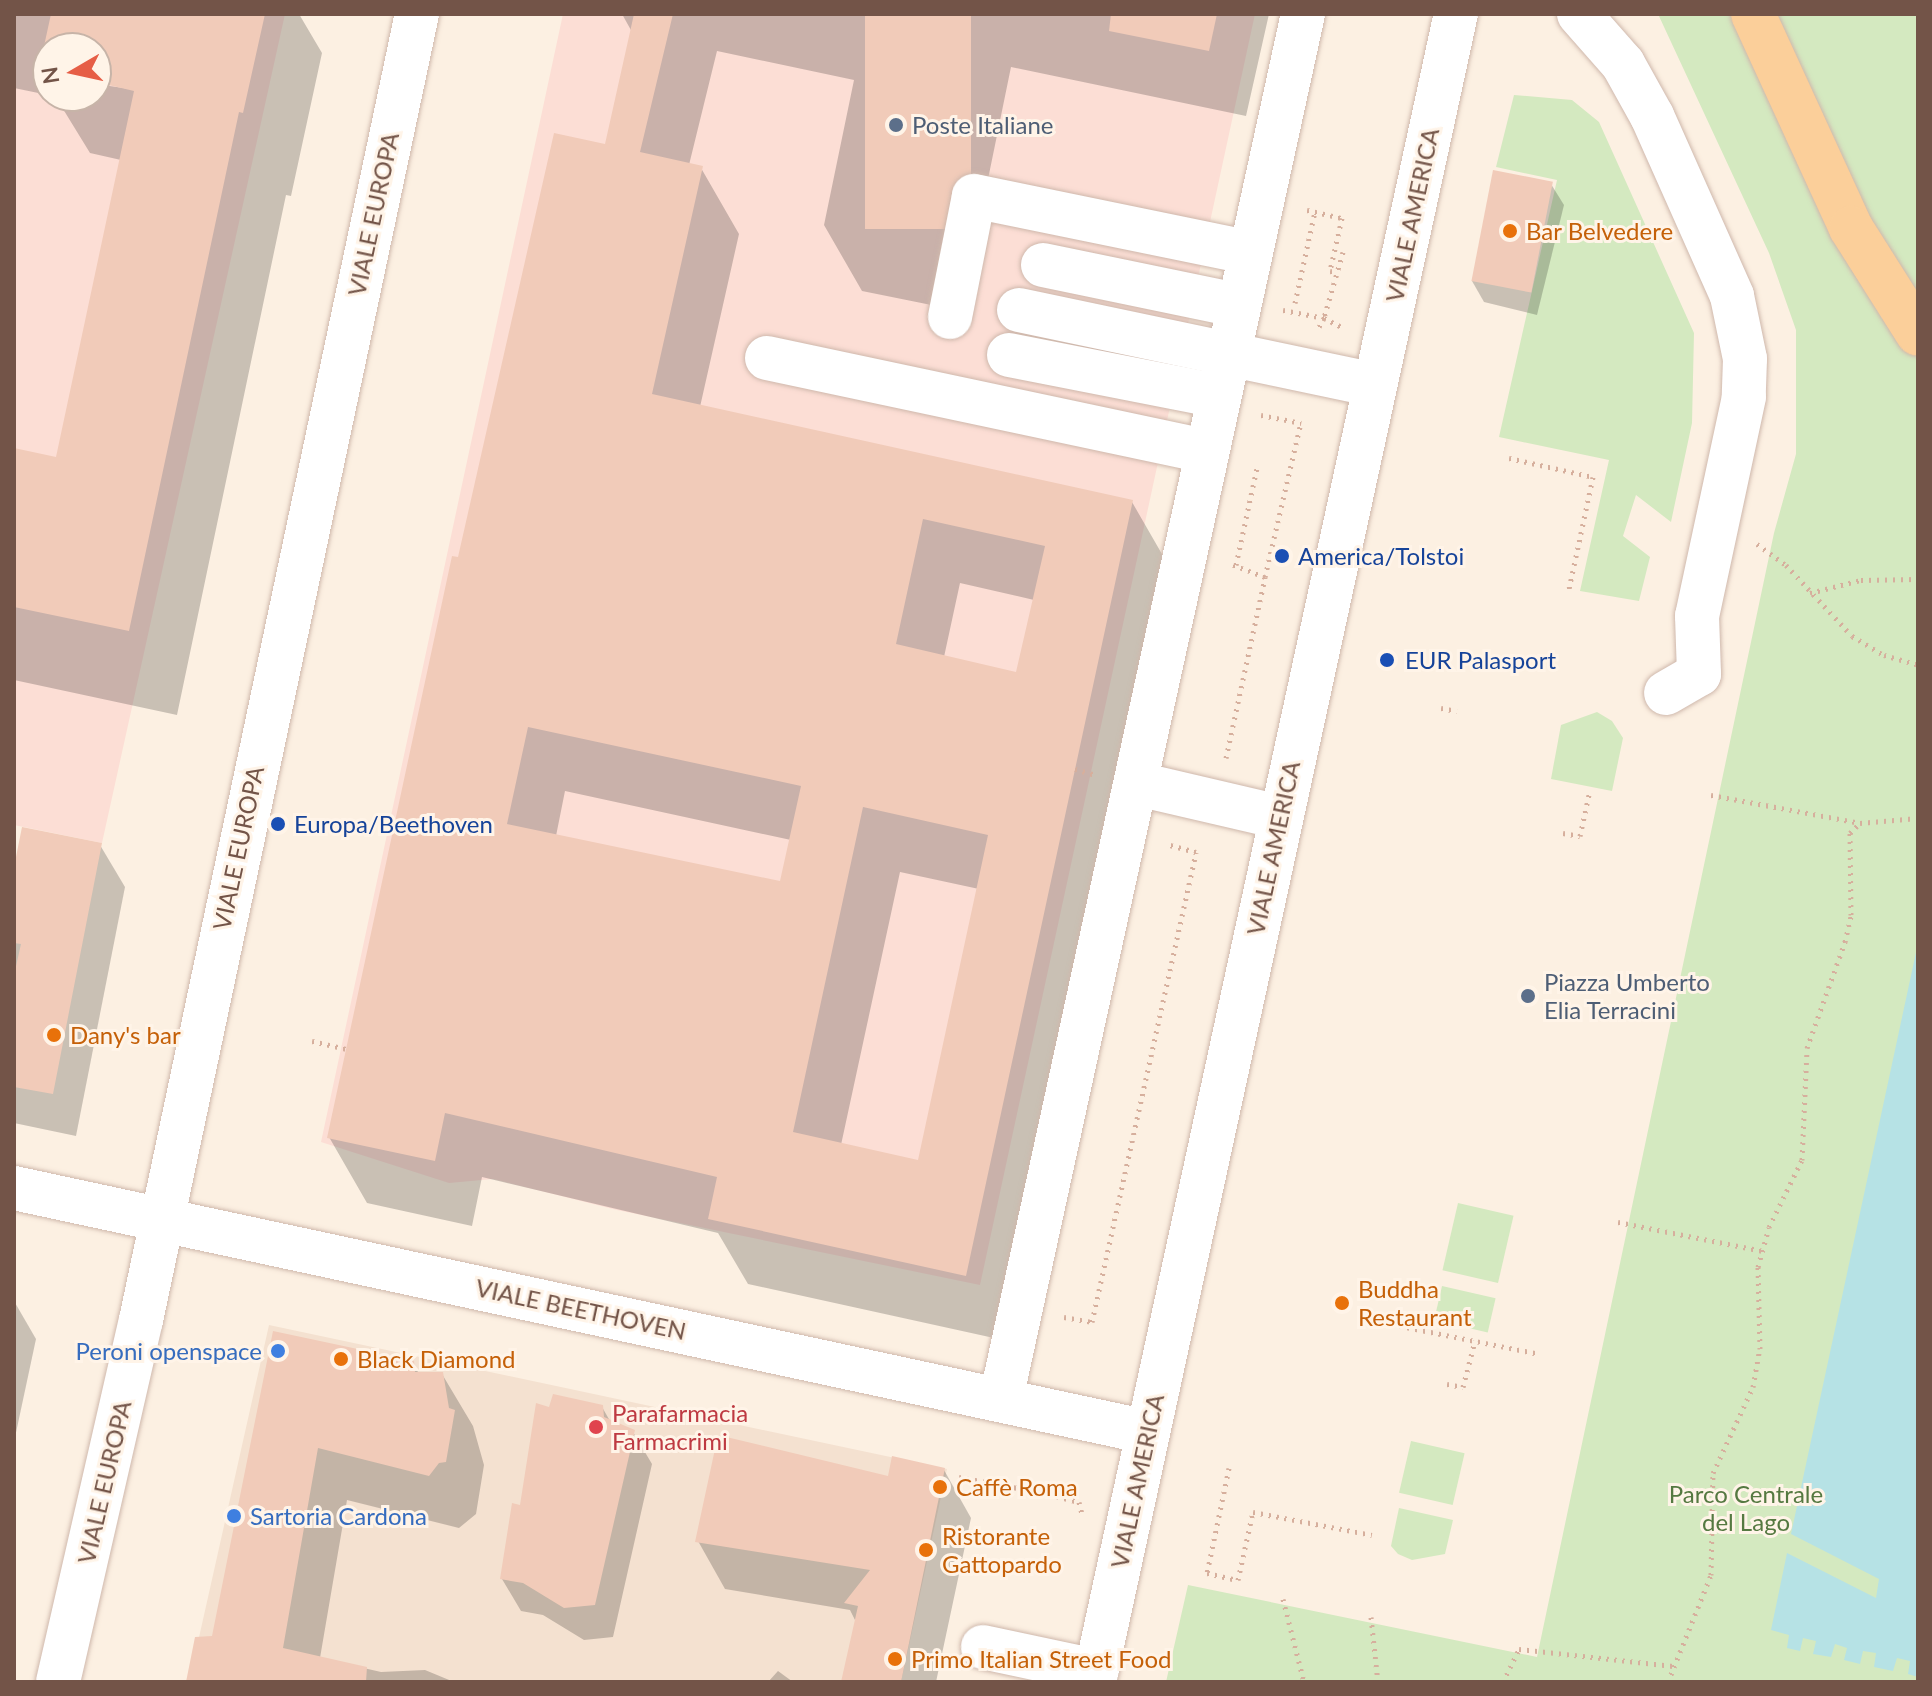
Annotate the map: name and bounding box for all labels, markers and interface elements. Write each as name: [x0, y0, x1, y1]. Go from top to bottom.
north arrow: [32, 32, 112, 112]
text: N: [35, 65, 64, 86]
place label: Poste Italiane: [912, 111, 1053, 139]
marker: Poste Italiane: [887, 116, 905, 134]
street label: VIALE AMERICA: [1379, 125, 1445, 305]
street label: VIALE EUROPA: [342, 130, 404, 298]
place label: Bar Belvedere: [1526, 217, 1674, 245]
marker: Bar Belvedere: [1501, 222, 1519, 240]
place label: America/Tolstoi: [1298, 542, 1464, 570]
marker: America/Tolstoi: [1273, 547, 1291, 565]
place label: EUR Palasport: [1405, 646, 1556, 674]
marker: EUR Palasport: [1376, 649, 1398, 671]
street label: VIALE AMERICA: [1240, 758, 1306, 938]
street label: VIALE EUROPA: [207, 764, 269, 932]
place label: Europa/Beethoven: [294, 810, 493, 838]
marker: Europa/Beethoven: [269, 815, 287, 833]
place label: Piazza Umberto Elia Terracini: [1544, 968, 1710, 1024]
marker: Piazza Umberto Elia Terracini: [1519, 987, 1537, 1005]
place label: Dany's bar: [70, 1021, 181, 1049]
marker: Dany's bar: [45, 1026, 63, 1044]
street label: VIALE BEETHOVEN: [473, 1273, 689, 1345]
place label: Buddha Restaurant: [1358, 1275, 1472, 1331]
marker: Buddha Restaurant: [1333, 1294, 1351, 1312]
place label: Peroni openspace: [76, 1337, 262, 1365]
marker: Peroni openspace: [269, 1342, 287, 1360]
place label: Black Diamond: [357, 1345, 516, 1373]
marker: Black Diamond: [332, 1350, 350, 1368]
street label: VIALE AMERICA: [1104, 1391, 1170, 1571]
street label: VIALE EUROPA: [71, 1398, 137, 1566]
place label: Parafarmacia Farmacrimi: [612, 1399, 748, 1455]
marker: Parafarmacia Farmacrimi: [587, 1418, 605, 1436]
place label: Caffè Roma: [956, 1473, 1078, 1501]
marker: Caffè Roma: [931, 1478, 949, 1496]
park label: Parco Centrale del Lago: [1669, 1480, 1823, 1536]
place label: Sartoria Cardona: [250, 1502, 427, 1530]
marker: Sartoria Cardona: [225, 1507, 243, 1525]
place label: Ristorante Gattopardo: [942, 1522, 1062, 1578]
marker: Ristorante Gattopardo: [917, 1541, 935, 1559]
place label: Primo Italian Street Food: [911, 1645, 1171, 1673]
marker: Primo Italian Street Food: [886, 1650, 904, 1668]

